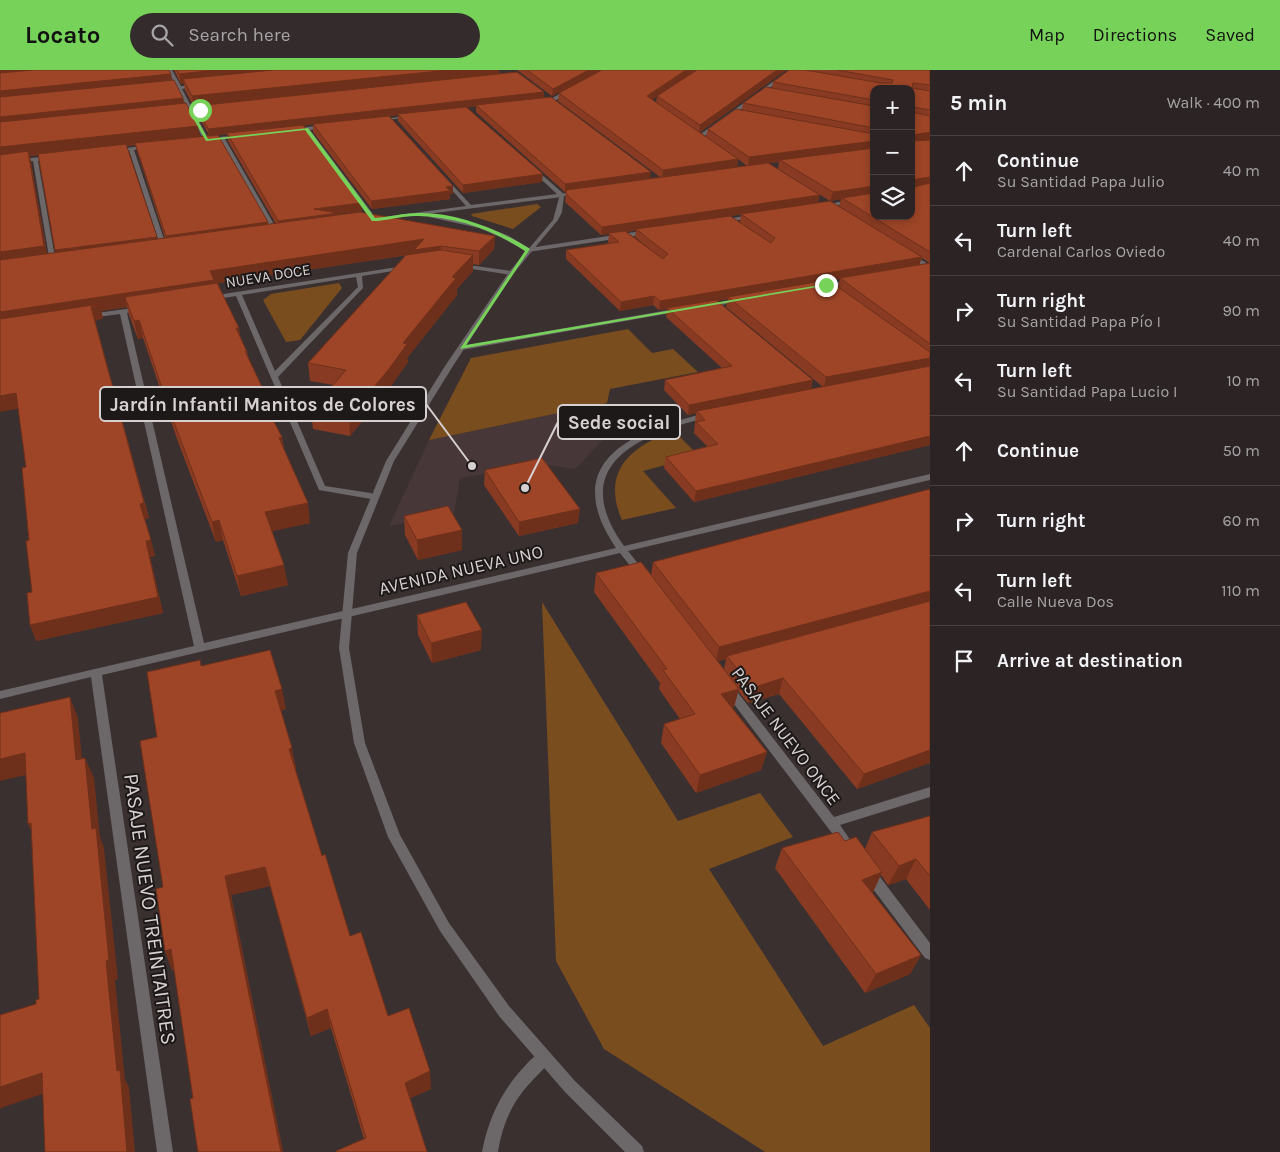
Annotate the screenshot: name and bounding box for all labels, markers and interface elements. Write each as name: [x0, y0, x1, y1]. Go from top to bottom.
search box: [130, 13, 480, 58]
text: Locato: [25, 21, 100, 49]
icon: search: [148, 21, 176, 49]
text: Search here: [188, 24, 290, 46]
text: Map: [1029, 24, 1065, 46]
text: Directions: [1093, 24, 1177, 46]
text: Saved: [1205, 24, 1255, 46]
map controls: [870, 85, 915, 220]
button: +: [870, 85, 915, 130]
text: 5 min: [950, 91, 1007, 115]
text: Walk · 400 m: [1167, 93, 1260, 112]
route start: [189, 99, 212, 122]
button: −: [870, 130, 915, 175]
text: Continue: [997, 150, 1079, 172]
icon: ahead: [950, 157, 978, 185]
text: 40 m: [1223, 161, 1260, 180]
text: Su Santidad Papa Julio: [997, 172, 1164, 191]
button: layers: [870, 175, 915, 220]
text: Turn left: [997, 220, 1072, 242]
icon: left: [950, 227, 978, 255]
text: 40 m: [1223, 231, 1260, 250]
text: Cardenal Carlos Oviedo: [997, 242, 1165, 261]
street label: NUEVA DOCE: [224, 260, 312, 292]
route end: [815, 274, 838, 297]
text: Turn right: [997, 290, 1086, 312]
icon: right: [950, 297, 978, 325]
text: 90 m: [1222, 301, 1260, 320]
text: Su Santidad Papa Pío I: [997, 312, 1161, 331]
text: Turn left: [997, 360, 1072, 382]
icon: left: [950, 367, 978, 395]
text: 10 m: [1226, 371, 1260, 390]
text: Su Santidad Papa Lucio I: [997, 382, 1178, 401]
callout: Jardín Infantil Manitos de Colores: [100, 387, 426, 421]
text: Jardín Infantil Manitos de Colores: [110, 394, 416, 416]
callout: Sede social: [558, 405, 680, 439]
text: Sede social: [568, 412, 670, 434]
icon: ahead: [950, 437, 978, 465]
text: Continue: [997, 440, 1079, 462]
text: 50 m: [1223, 441, 1260, 460]
icon: right: [950, 507, 978, 535]
text: Turn right: [997, 510, 1086, 532]
text: 60 m: [1223, 511, 1260, 530]
street label: AVENIDA NUEVA UNO: [377, 540, 545, 600]
text: Turn left: [997, 570, 1072, 592]
icon: left: [950, 577, 978, 605]
text: 110 m: [1221, 581, 1260, 600]
text: Calle Nueva Dos: [997, 592, 1114, 611]
icon: arrive: [950, 647, 978, 675]
text: Arrive at destination: [997, 650, 1183, 672]
street label: PASAJE NUEVO ONCE: [727, 662, 845, 810]
street label: PASAJE NUEVO TREINTAITRES: [119, 772, 181, 1046]

